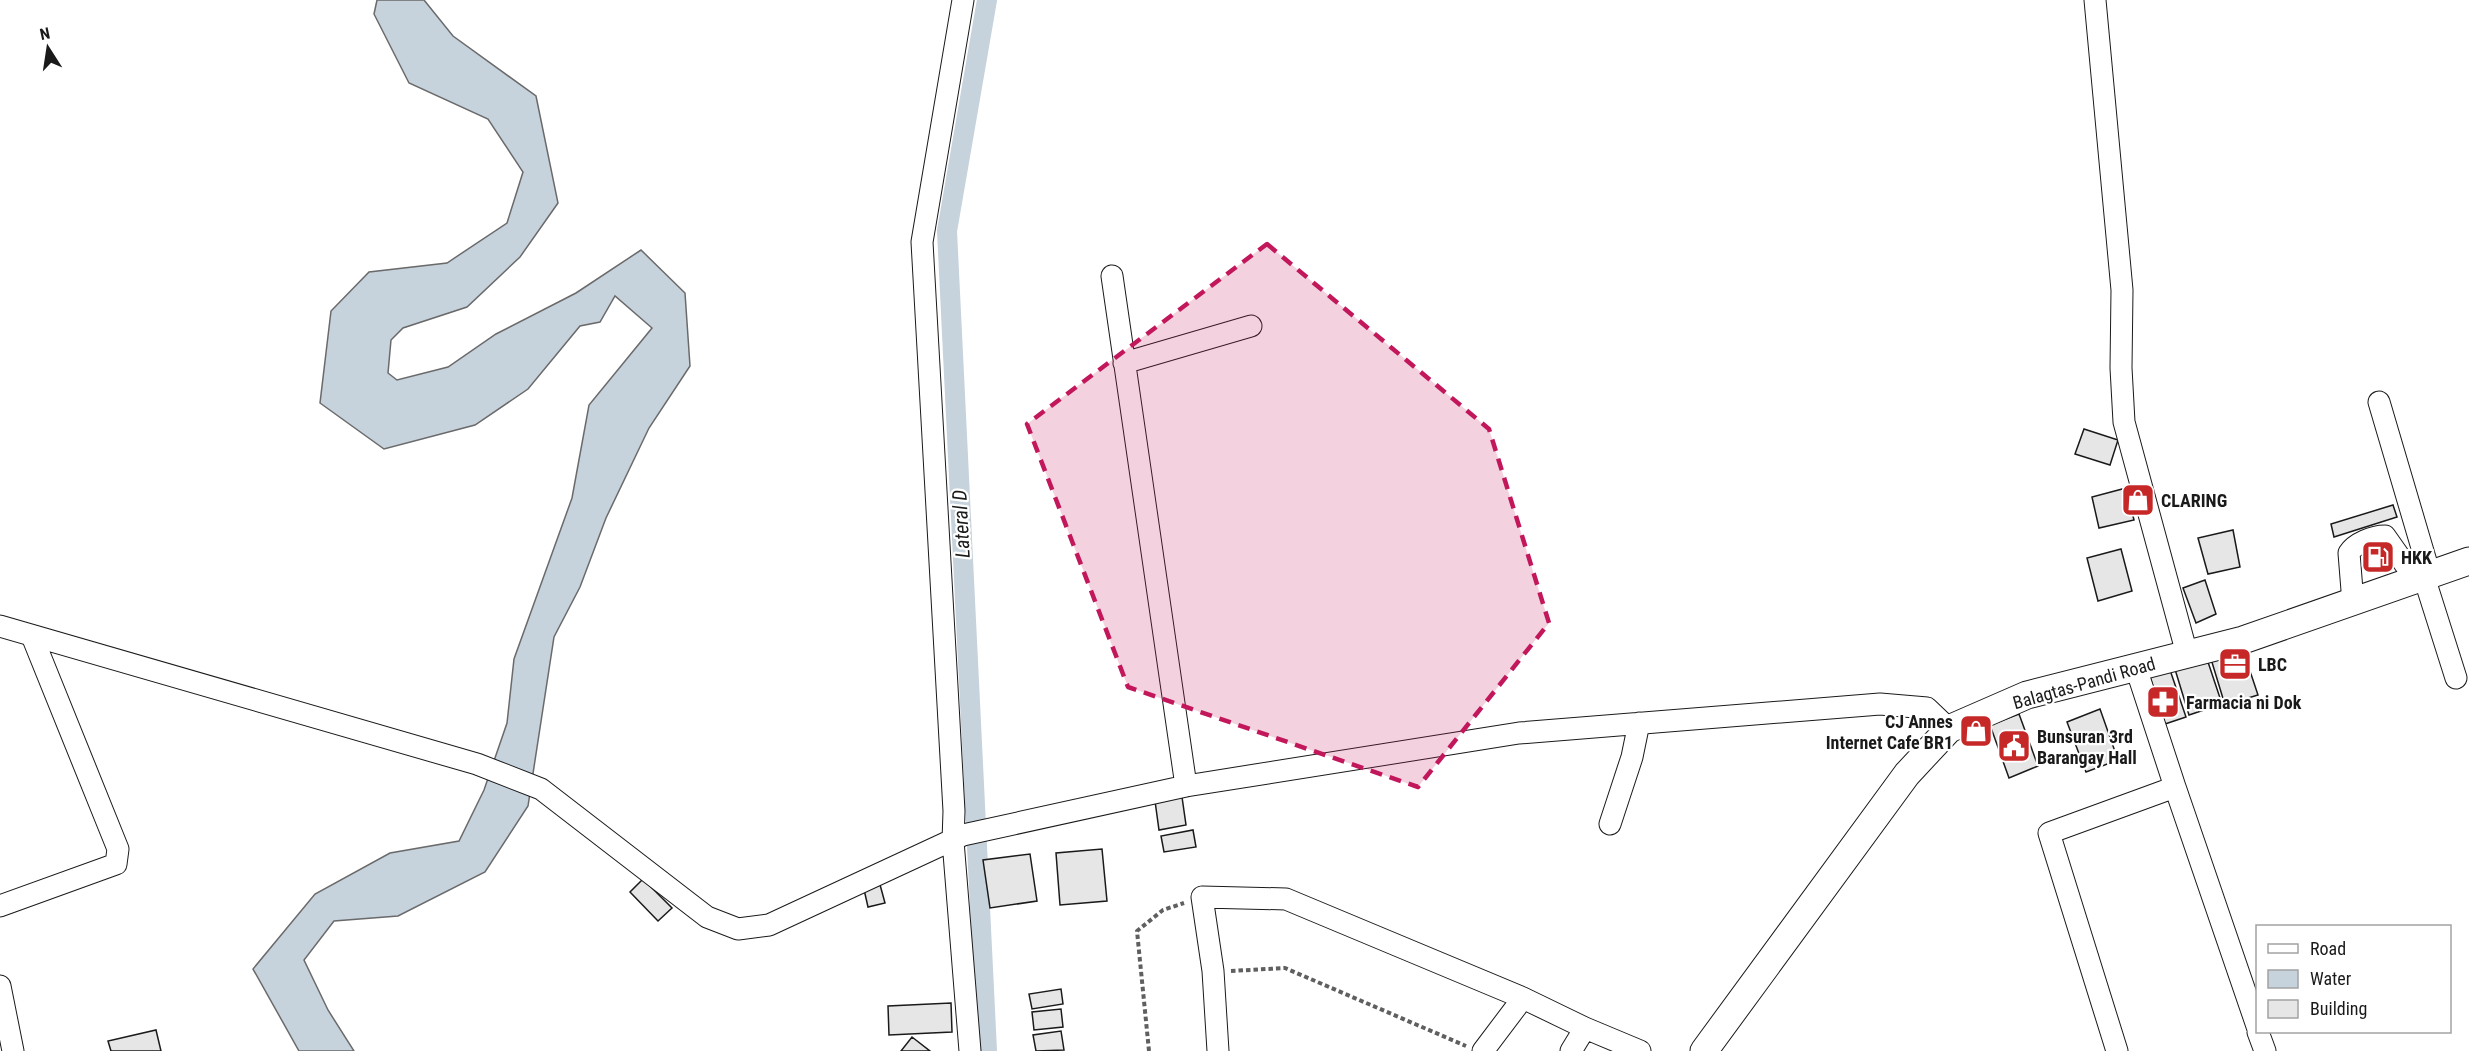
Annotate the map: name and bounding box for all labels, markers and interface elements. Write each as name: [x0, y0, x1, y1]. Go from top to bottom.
north arrow: [18, 18, 78, 78]
text: N: [38, 24, 52, 44]
shop icon: CLARING: [2120, 482, 2156, 518]
water label: Lateral D: [947, 489, 975, 559]
place label: CLARING: [2161, 490, 2227, 511]
fuel station icon: HKK: [2360, 539, 2396, 575]
place label: HKK: [2401, 547, 2433, 568]
office icon: LBC: [2217, 646, 2253, 682]
street label: Balagtas-Pandi Road: [2010, 653, 2158, 713]
place label: LBC: [2258, 654, 2287, 675]
pharmacy icon: Farmacia ni Dok: [2145, 684, 2181, 720]
place label: Farmacia ni Dok: [2186, 692, 2302, 713]
place label: CJ Annes Internet Cafe BR1: [1826, 711, 1953, 753]
shop icon: CJ Annes Internet Cafe BR1: [1958, 713, 1994, 749]
place label: Bunsuran 3rd Barangay Hall: [2037, 726, 2137, 768]
public building icon: Bunsuran 3rd Barangay Hall: [1996, 728, 2032, 764]
legend: [2256, 925, 2451, 1033]
text: Road: [2310, 938, 2346, 959]
text: Water: [2310, 968, 2352, 989]
text: Building: [2310, 998, 2367, 1019]

